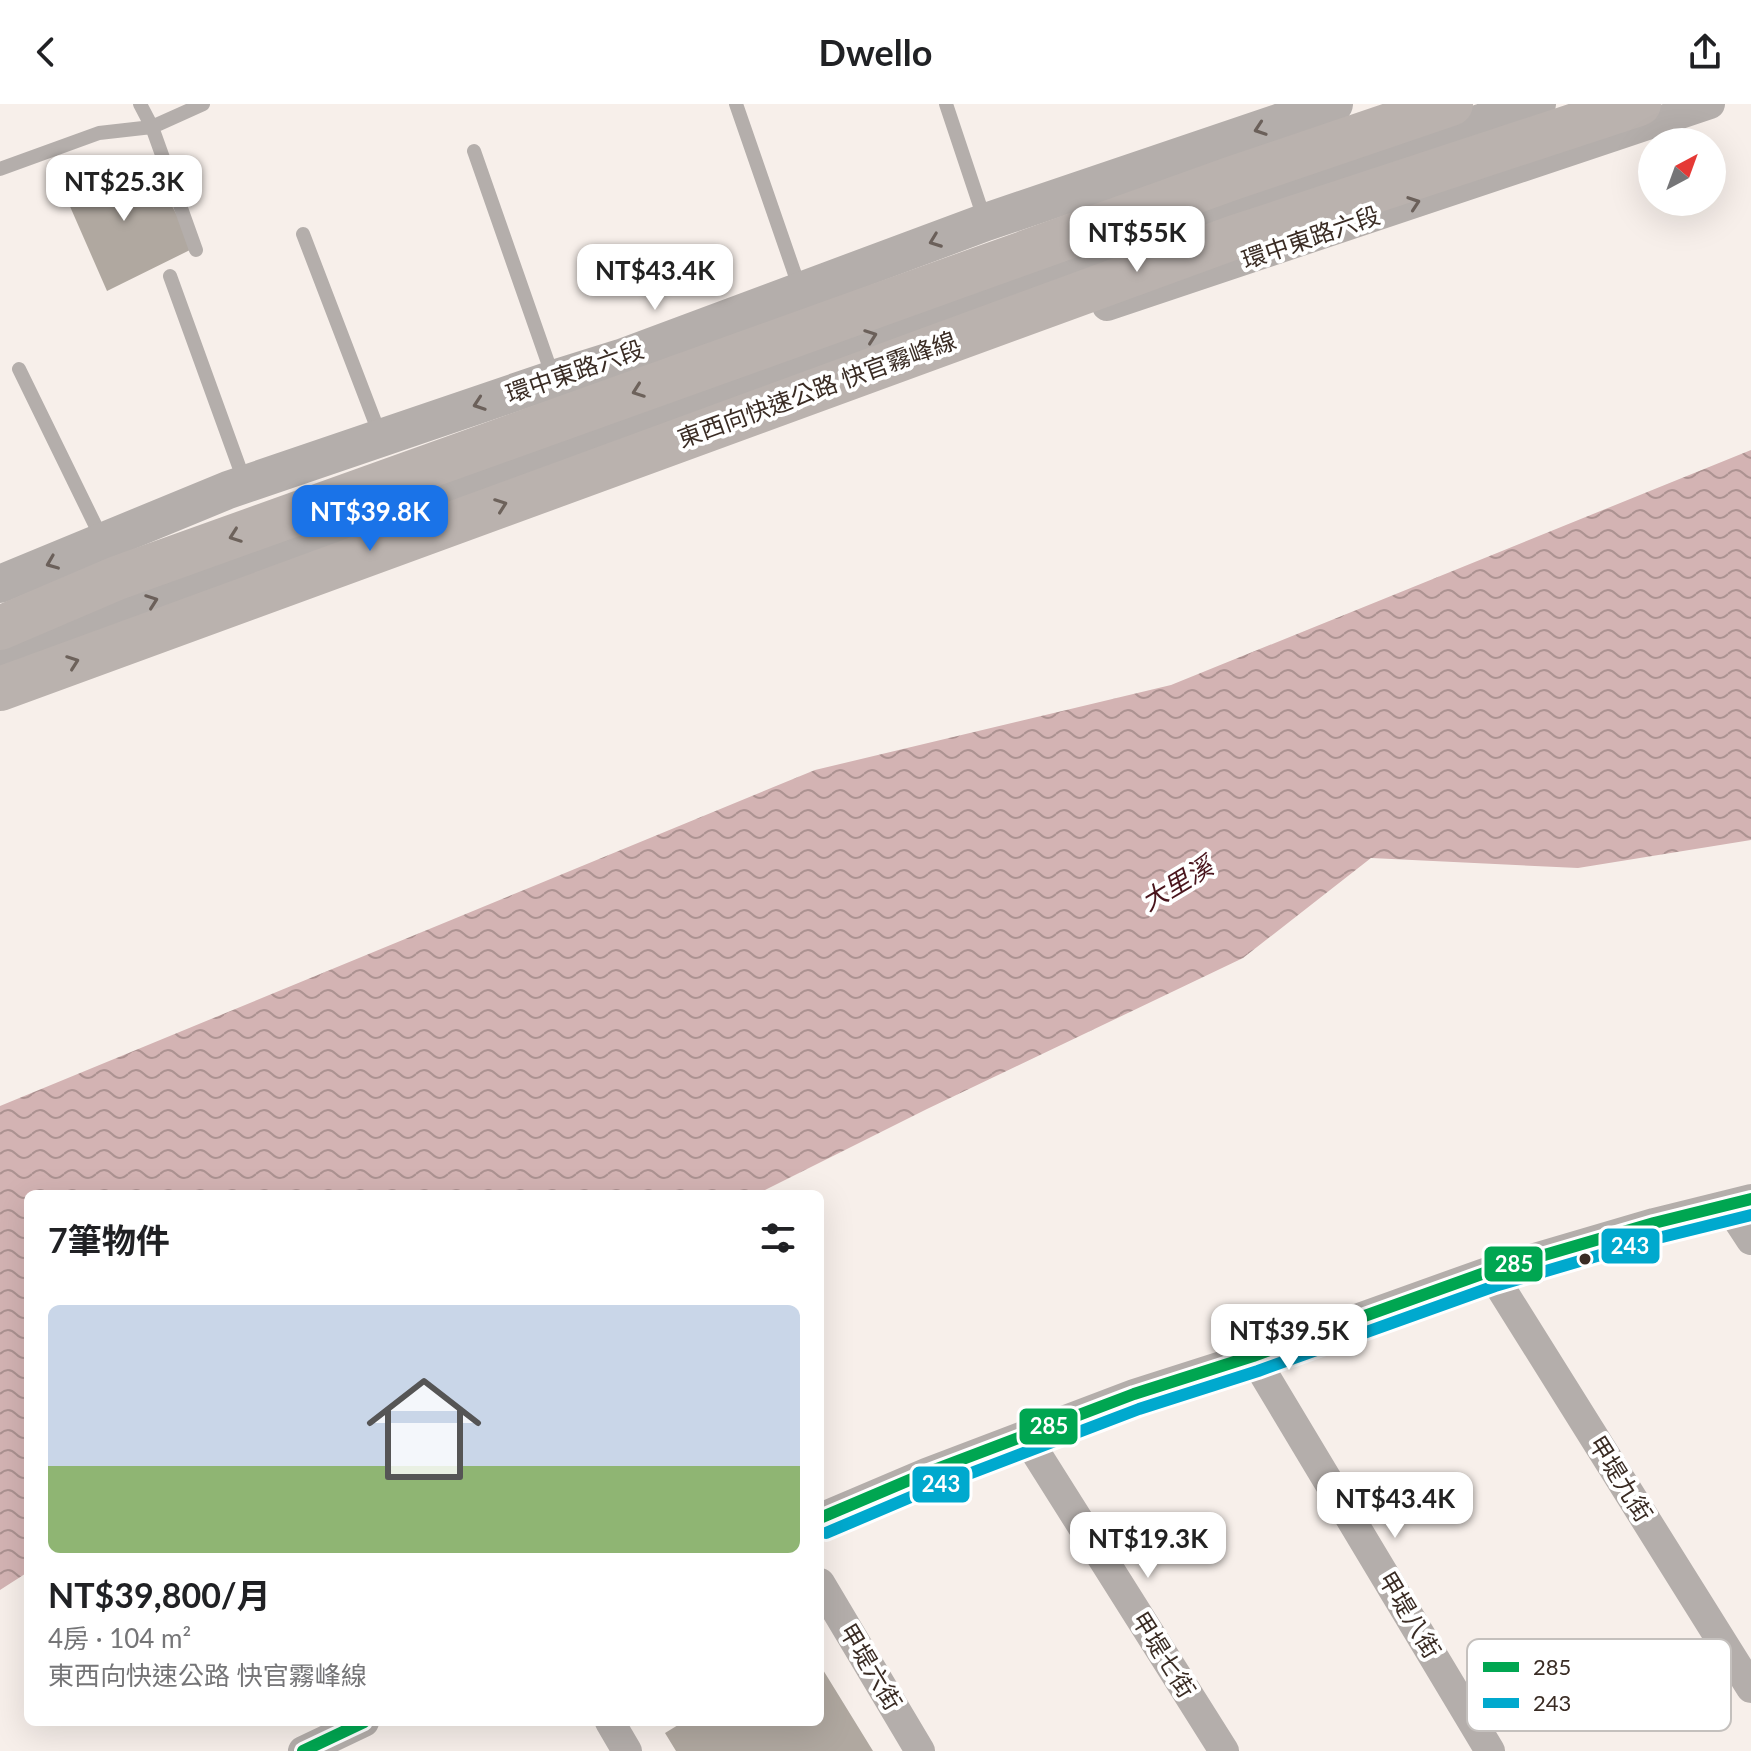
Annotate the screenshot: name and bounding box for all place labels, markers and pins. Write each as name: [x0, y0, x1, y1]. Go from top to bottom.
pin: NT$25.3K: [41, 155, 207, 223]
pin: NT$55K: [1072, 206, 1202, 274]
pin: NT$43.4K: [572, 244, 738, 312]
pin: NT$39.8K: [287, 485, 453, 553]
unlabelled marker: [1577, 1251, 1593, 1267]
pin: NT$39.5K: [1206, 1304, 1372, 1372]
pin: NT$43.4K: [1312, 1472, 1478, 1540]
pin: NT$19.3K: [1065, 1512, 1231, 1580]

